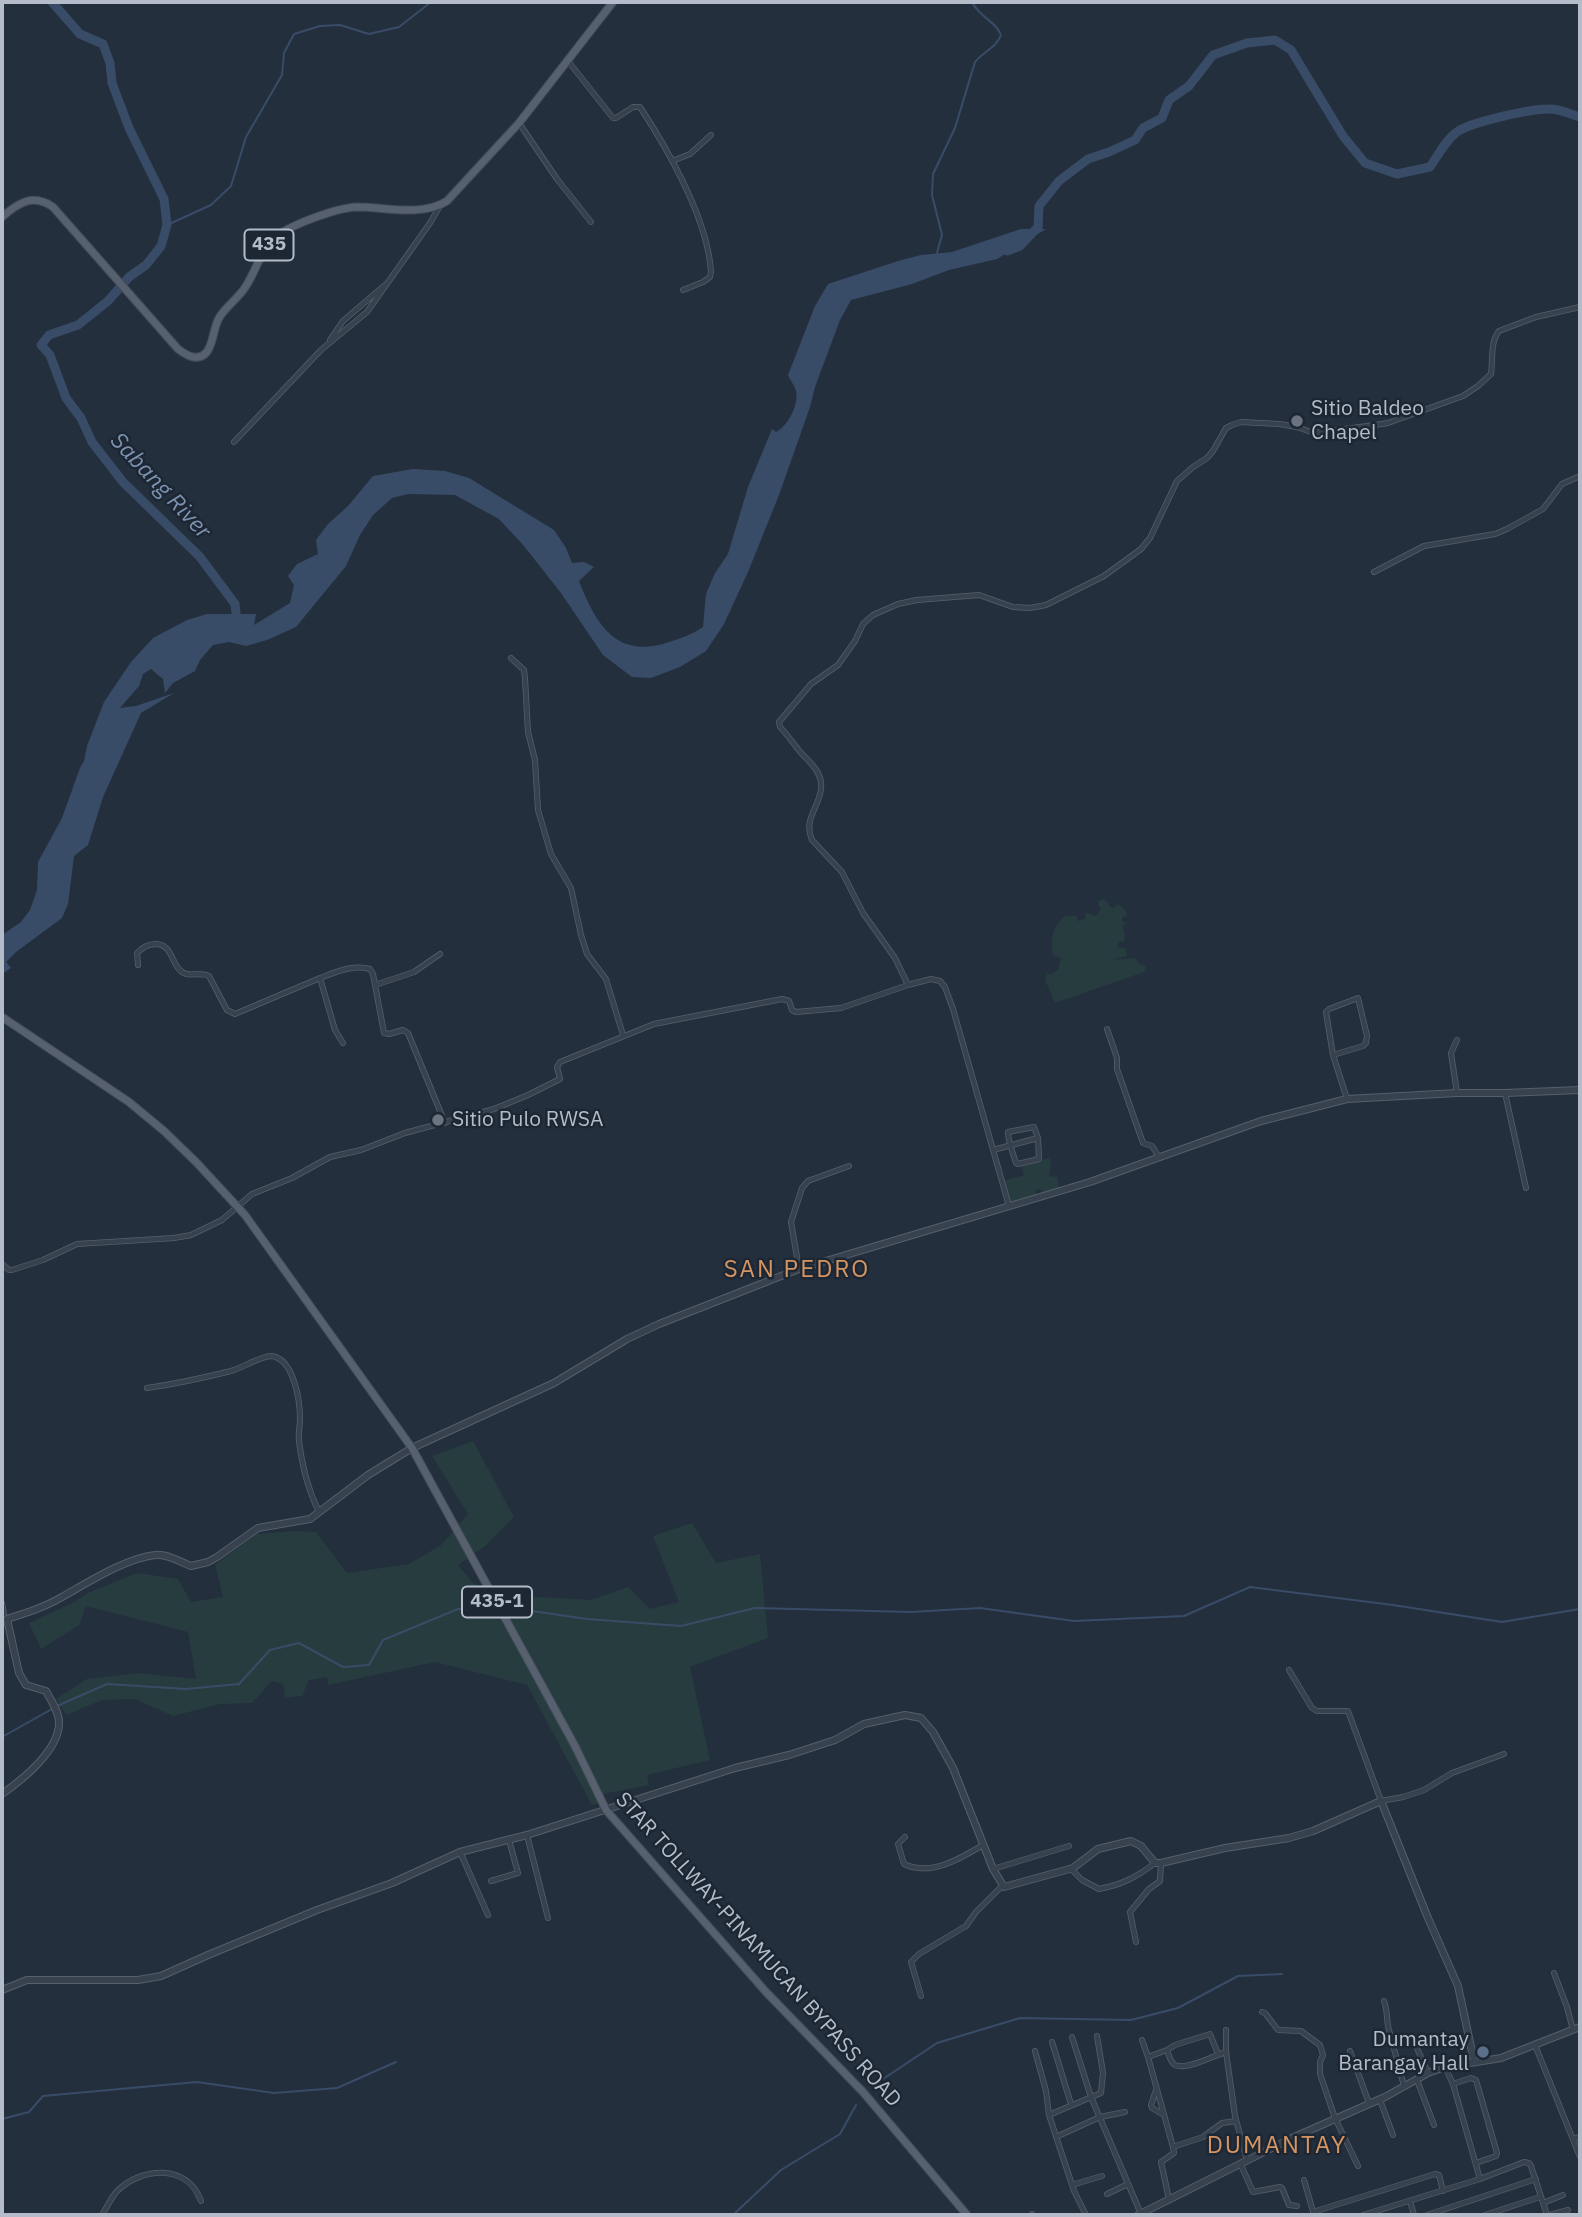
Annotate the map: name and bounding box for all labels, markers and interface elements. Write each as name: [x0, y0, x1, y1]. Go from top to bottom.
road number: 435: [244, 230, 294, 260]
place label: Sitio Baldeo Chapel: [1311, 396, 1424, 446]
marker: Sitio Baldeo Chapel: [1289, 413, 1305, 429]
water label: Sabang River: [104, 427, 216, 545]
place label: Sitio Pulo RWSA: [452, 1107, 604, 1133]
marker: Sitio Pulo RWSA: [430, 1112, 446, 1128]
district label: SAN PEDRO: [725, 1256, 869, 1284]
road number: 435-1: [462, 1586, 532, 1618]
street label: STAR TOLLWAY-PINAMUCAN BYPASS ROAD: [610, 1788, 906, 2112]
place label: Dumantay Barangay Hall: [1338, 2027, 1469, 2077]
marker: Dumantay Barangay Hall: [1475, 2044, 1491, 2060]
district label: DUMANTAY: [1208, 2132, 1346, 2160]

